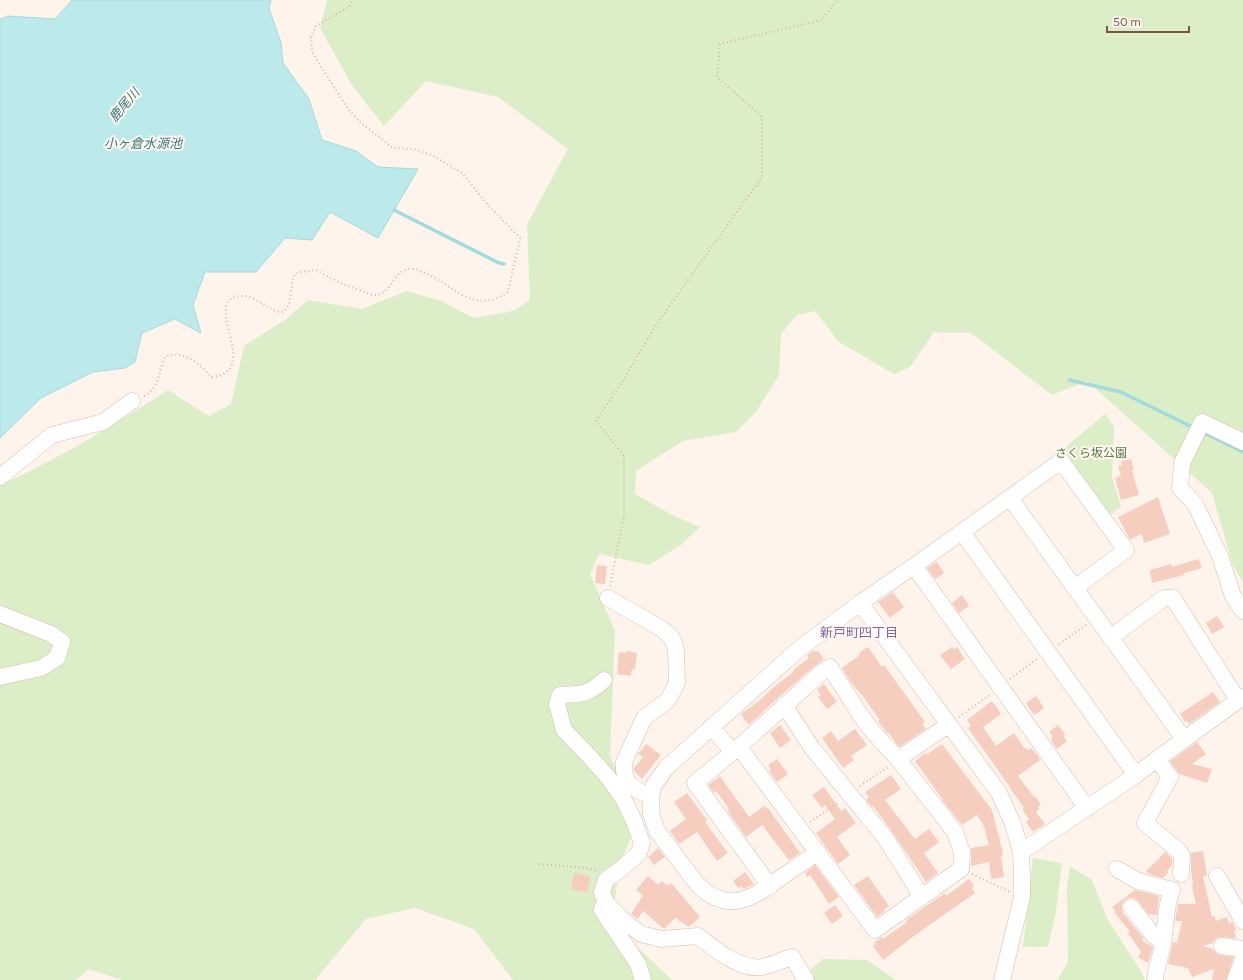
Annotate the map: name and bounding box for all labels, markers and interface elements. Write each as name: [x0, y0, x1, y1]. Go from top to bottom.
scale bar: [1107, 8, 1189, 34]
text: 50 m: [1113, 15, 1141, 29]
water label: 鹿尾川: [106, 84, 144, 125]
water label: 小ヶ倉水源池: [104, 136, 184, 151]
park label: さくら坂公園: [1055, 446, 1127, 460]
district label: 新戸町四丁目: [820, 625, 898, 640]

